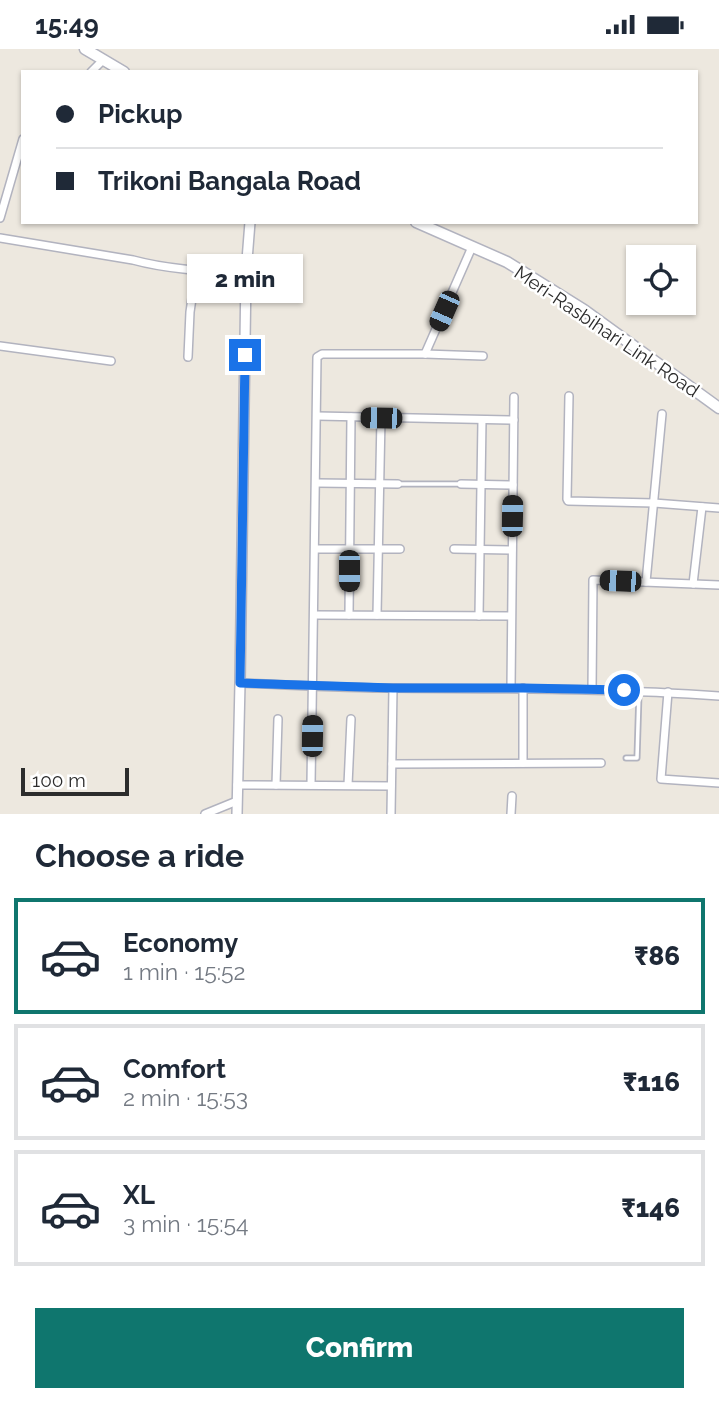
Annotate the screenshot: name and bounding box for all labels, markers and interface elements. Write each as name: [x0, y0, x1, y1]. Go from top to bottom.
text: 15:49: [35, 10, 99, 40]
text: Pickup: [98, 99, 183, 129]
text: Trikoni Bangala Road: [98, 166, 361, 196]
map controls: [626, 245, 696, 315]
button: locate: [626, 245, 696, 315]
callout: 2 min: [187, 253, 303, 303]
street label: Meri-Rasbihari Link Road: [510, 261, 704, 401]
text: 2 min: [215, 265, 275, 292]
car: [426, 288, 463, 334]
route end: [229, 339, 261, 371]
car: [360, 407, 403, 429]
car: [502, 495, 523, 537]
car: [339, 550, 360, 592]
car: [599, 570, 642, 592]
route start: [608, 674, 640, 706]
car: [302, 715, 323, 757]
scale bar: [21, 765, 130, 797]
text: 100 m: [32, 769, 86, 791]
text: Choose a ride: [35, 837, 244, 874]
icon: car: [39, 925, 102, 988]
text: Economy: [123, 928, 238, 958]
text: ₹86: [634, 941, 680, 971]
text: 1 min · 15:52: [123, 958, 246, 985]
icon: car: [39, 1051, 102, 1114]
text: Comfort: [123, 1054, 226, 1084]
text: ₹116: [623, 1067, 680, 1097]
text: 2 min · 15:53: [123, 1084, 248, 1111]
icon: car: [39, 1177, 102, 1240]
text: XL: [123, 1180, 155, 1210]
text: ₹146: [621, 1193, 680, 1223]
text: 3 min · 15:54: [123, 1210, 249, 1237]
button: Confirm: [35, 1308, 684, 1388]

